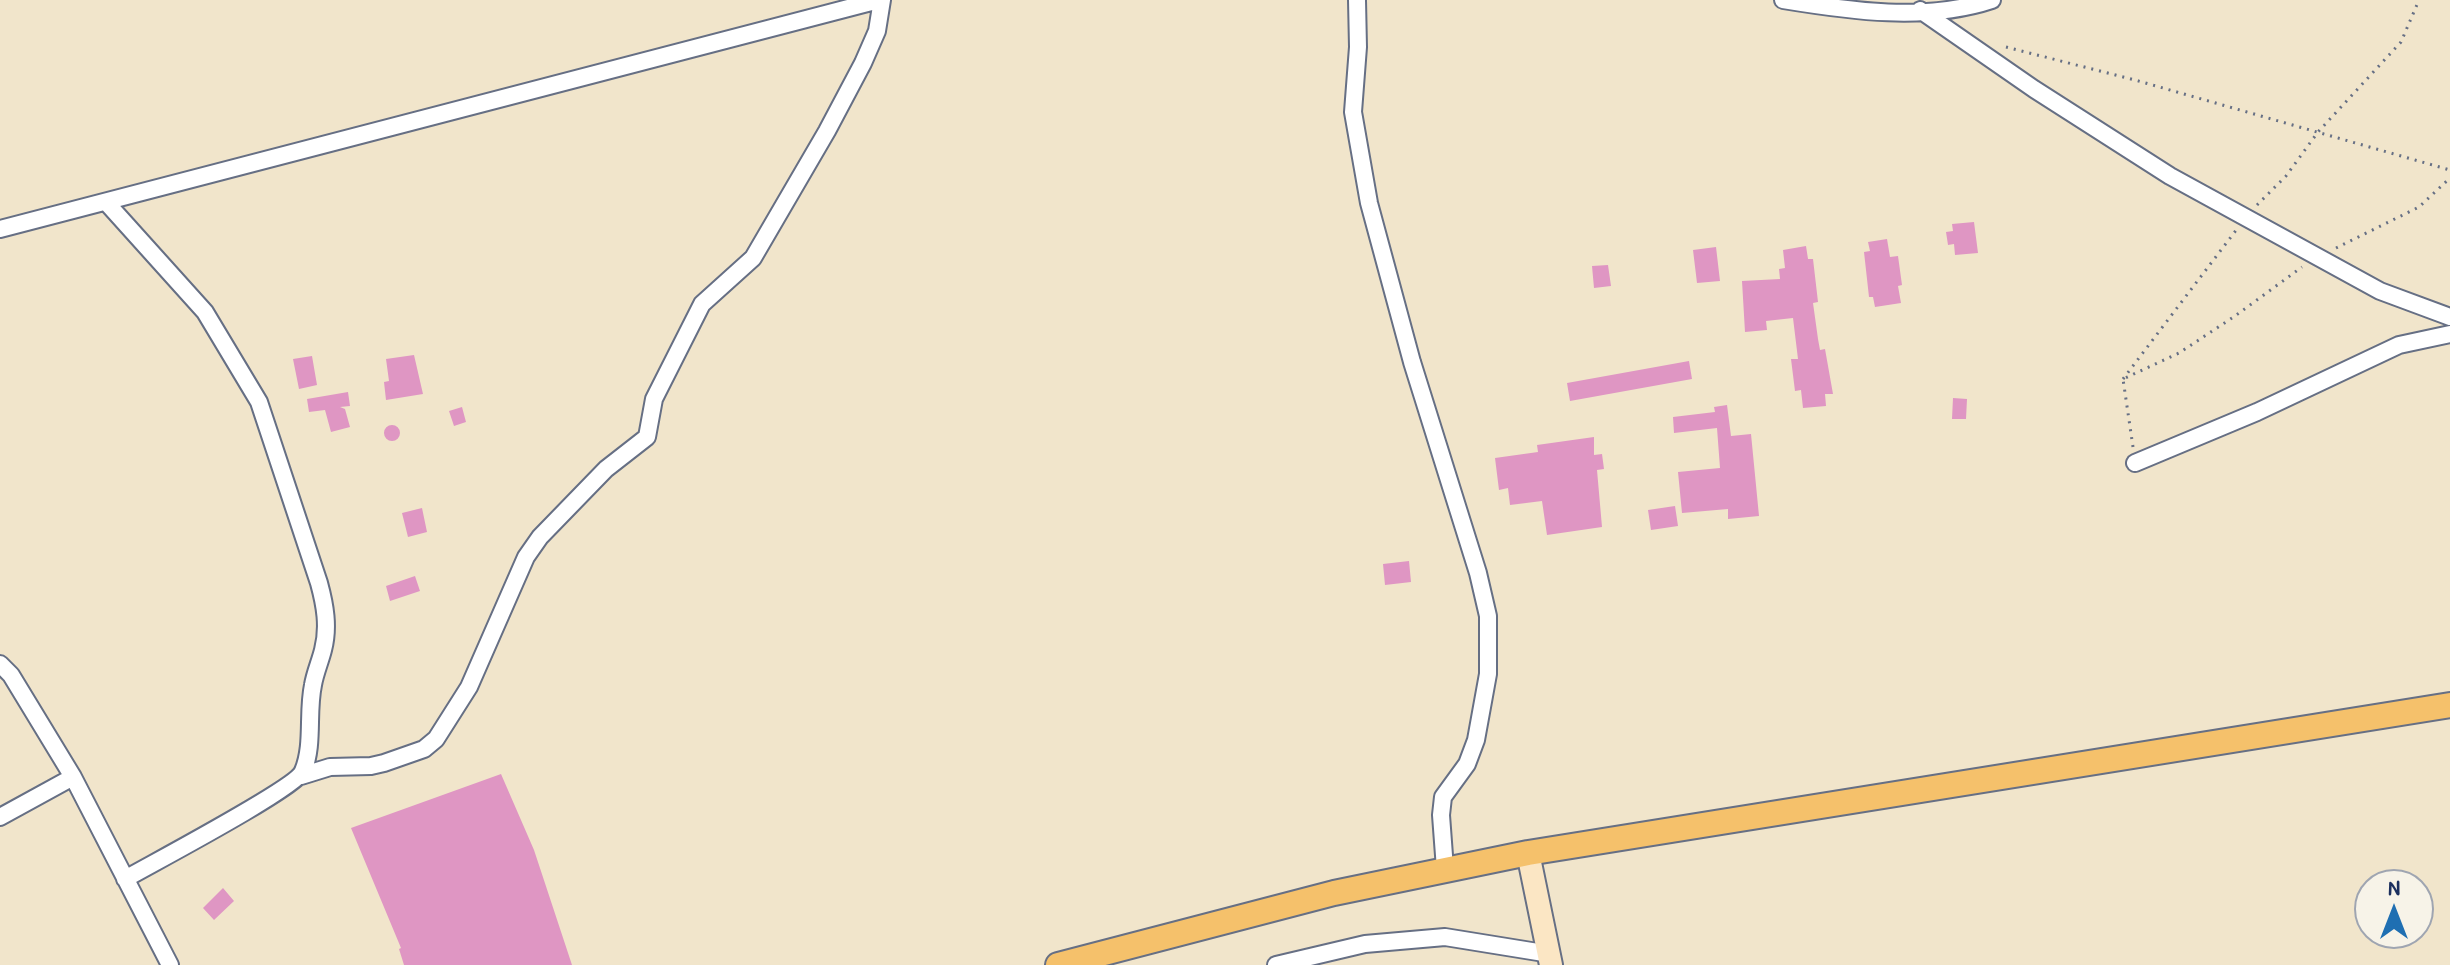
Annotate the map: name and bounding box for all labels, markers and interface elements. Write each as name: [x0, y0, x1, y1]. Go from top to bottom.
north arrow: [2354, 869, 2434, 949]
text: N: [2388, 872, 2400, 902]

